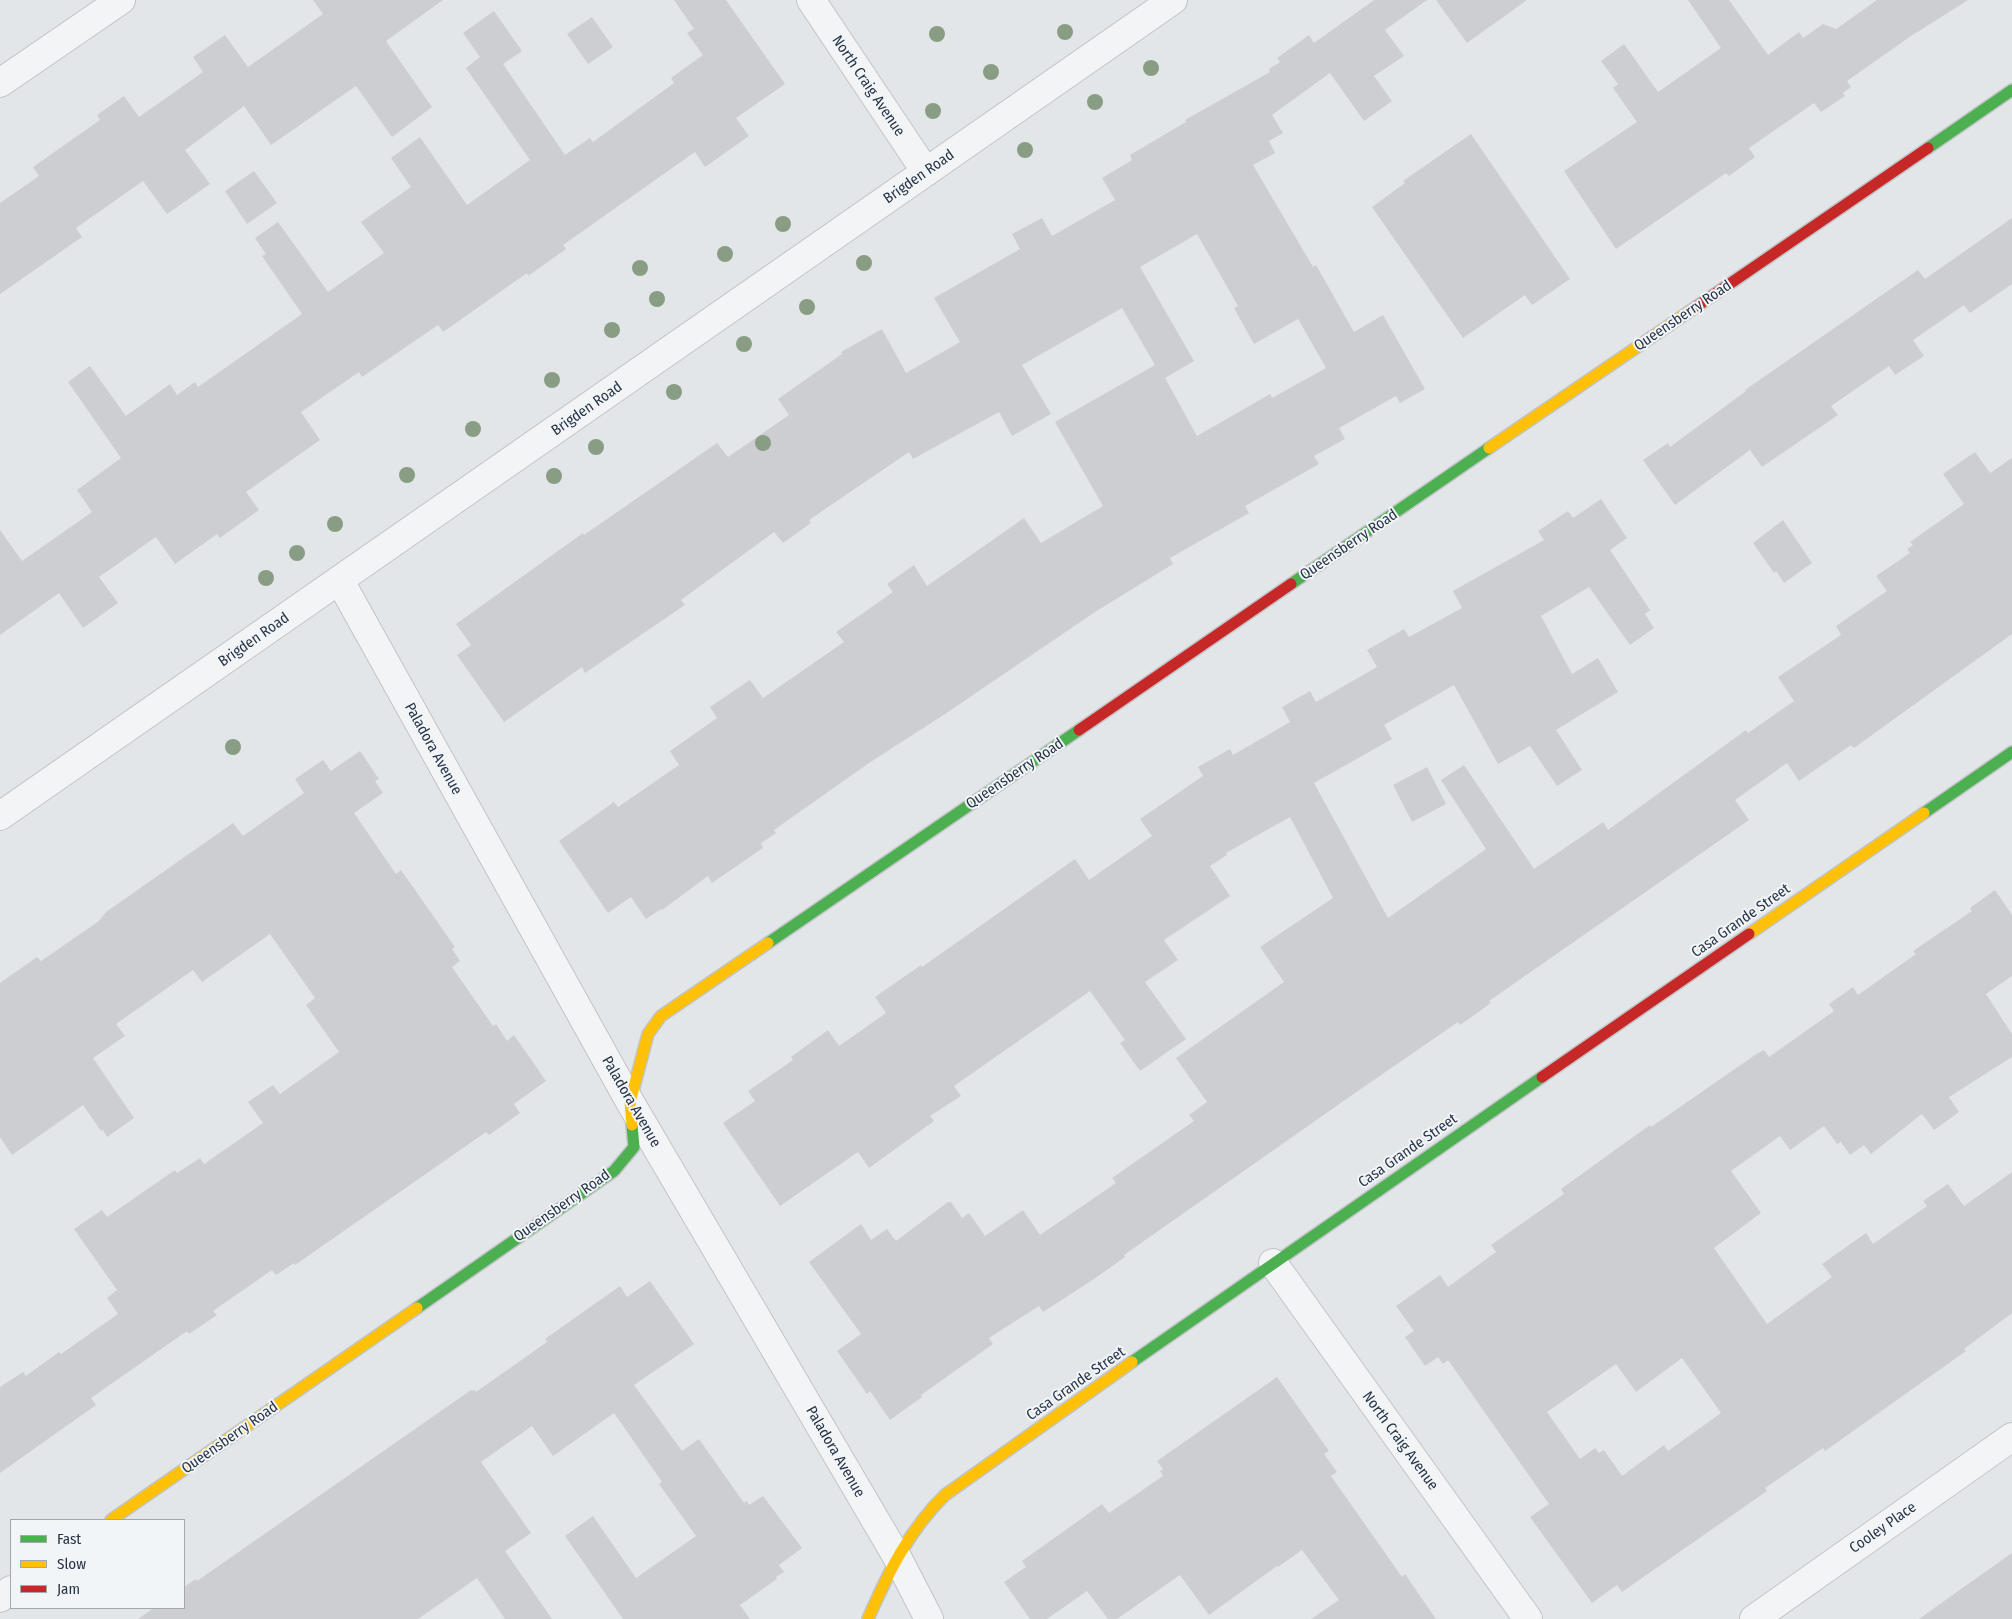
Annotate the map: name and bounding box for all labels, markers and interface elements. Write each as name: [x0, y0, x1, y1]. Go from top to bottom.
street label: North Craig Avenue: [828, 32, 908, 140]
street label: Brigden Road: [880, 146, 958, 208]
street label: Queensberry Road: [1631, 277, 1735, 355]
street label: Brigden Road: [548, 378, 626, 440]
street label: Queensberry Road: [1297, 506, 1401, 584]
street label: Brigden Road: [215, 609, 293, 671]
street label: Paladora Avenue: [400, 700, 466, 798]
street label: Queensberry Road: [963, 735, 1067, 813]
street label: Casa Grande Street: [1688, 880, 1794, 962]
street label: Paladora Avenue: [598, 1053, 664, 1151]
street label: Casa Grande Street: [1355, 1110, 1461, 1192]
street label: Queensberry Road: [510, 1166, 614, 1246]
street label: Casa Grande Street: [1023, 1343, 1129, 1425]
street label: North Craig Avenue: [1358, 1388, 1442, 1494]
street label: Queensberry Road: [178, 1398, 282, 1478]
street label: Paladora Avenue: [802, 1403, 868, 1501]
street label: Cooley Place: [1846, 1499, 1920, 1557]
legend: [10, 1519, 185, 1609]
text: Fast: [57, 1530, 81, 1548]
text: Slow: [57, 1555, 86, 1573]
text: Jam: [57, 1580, 80, 1598]

